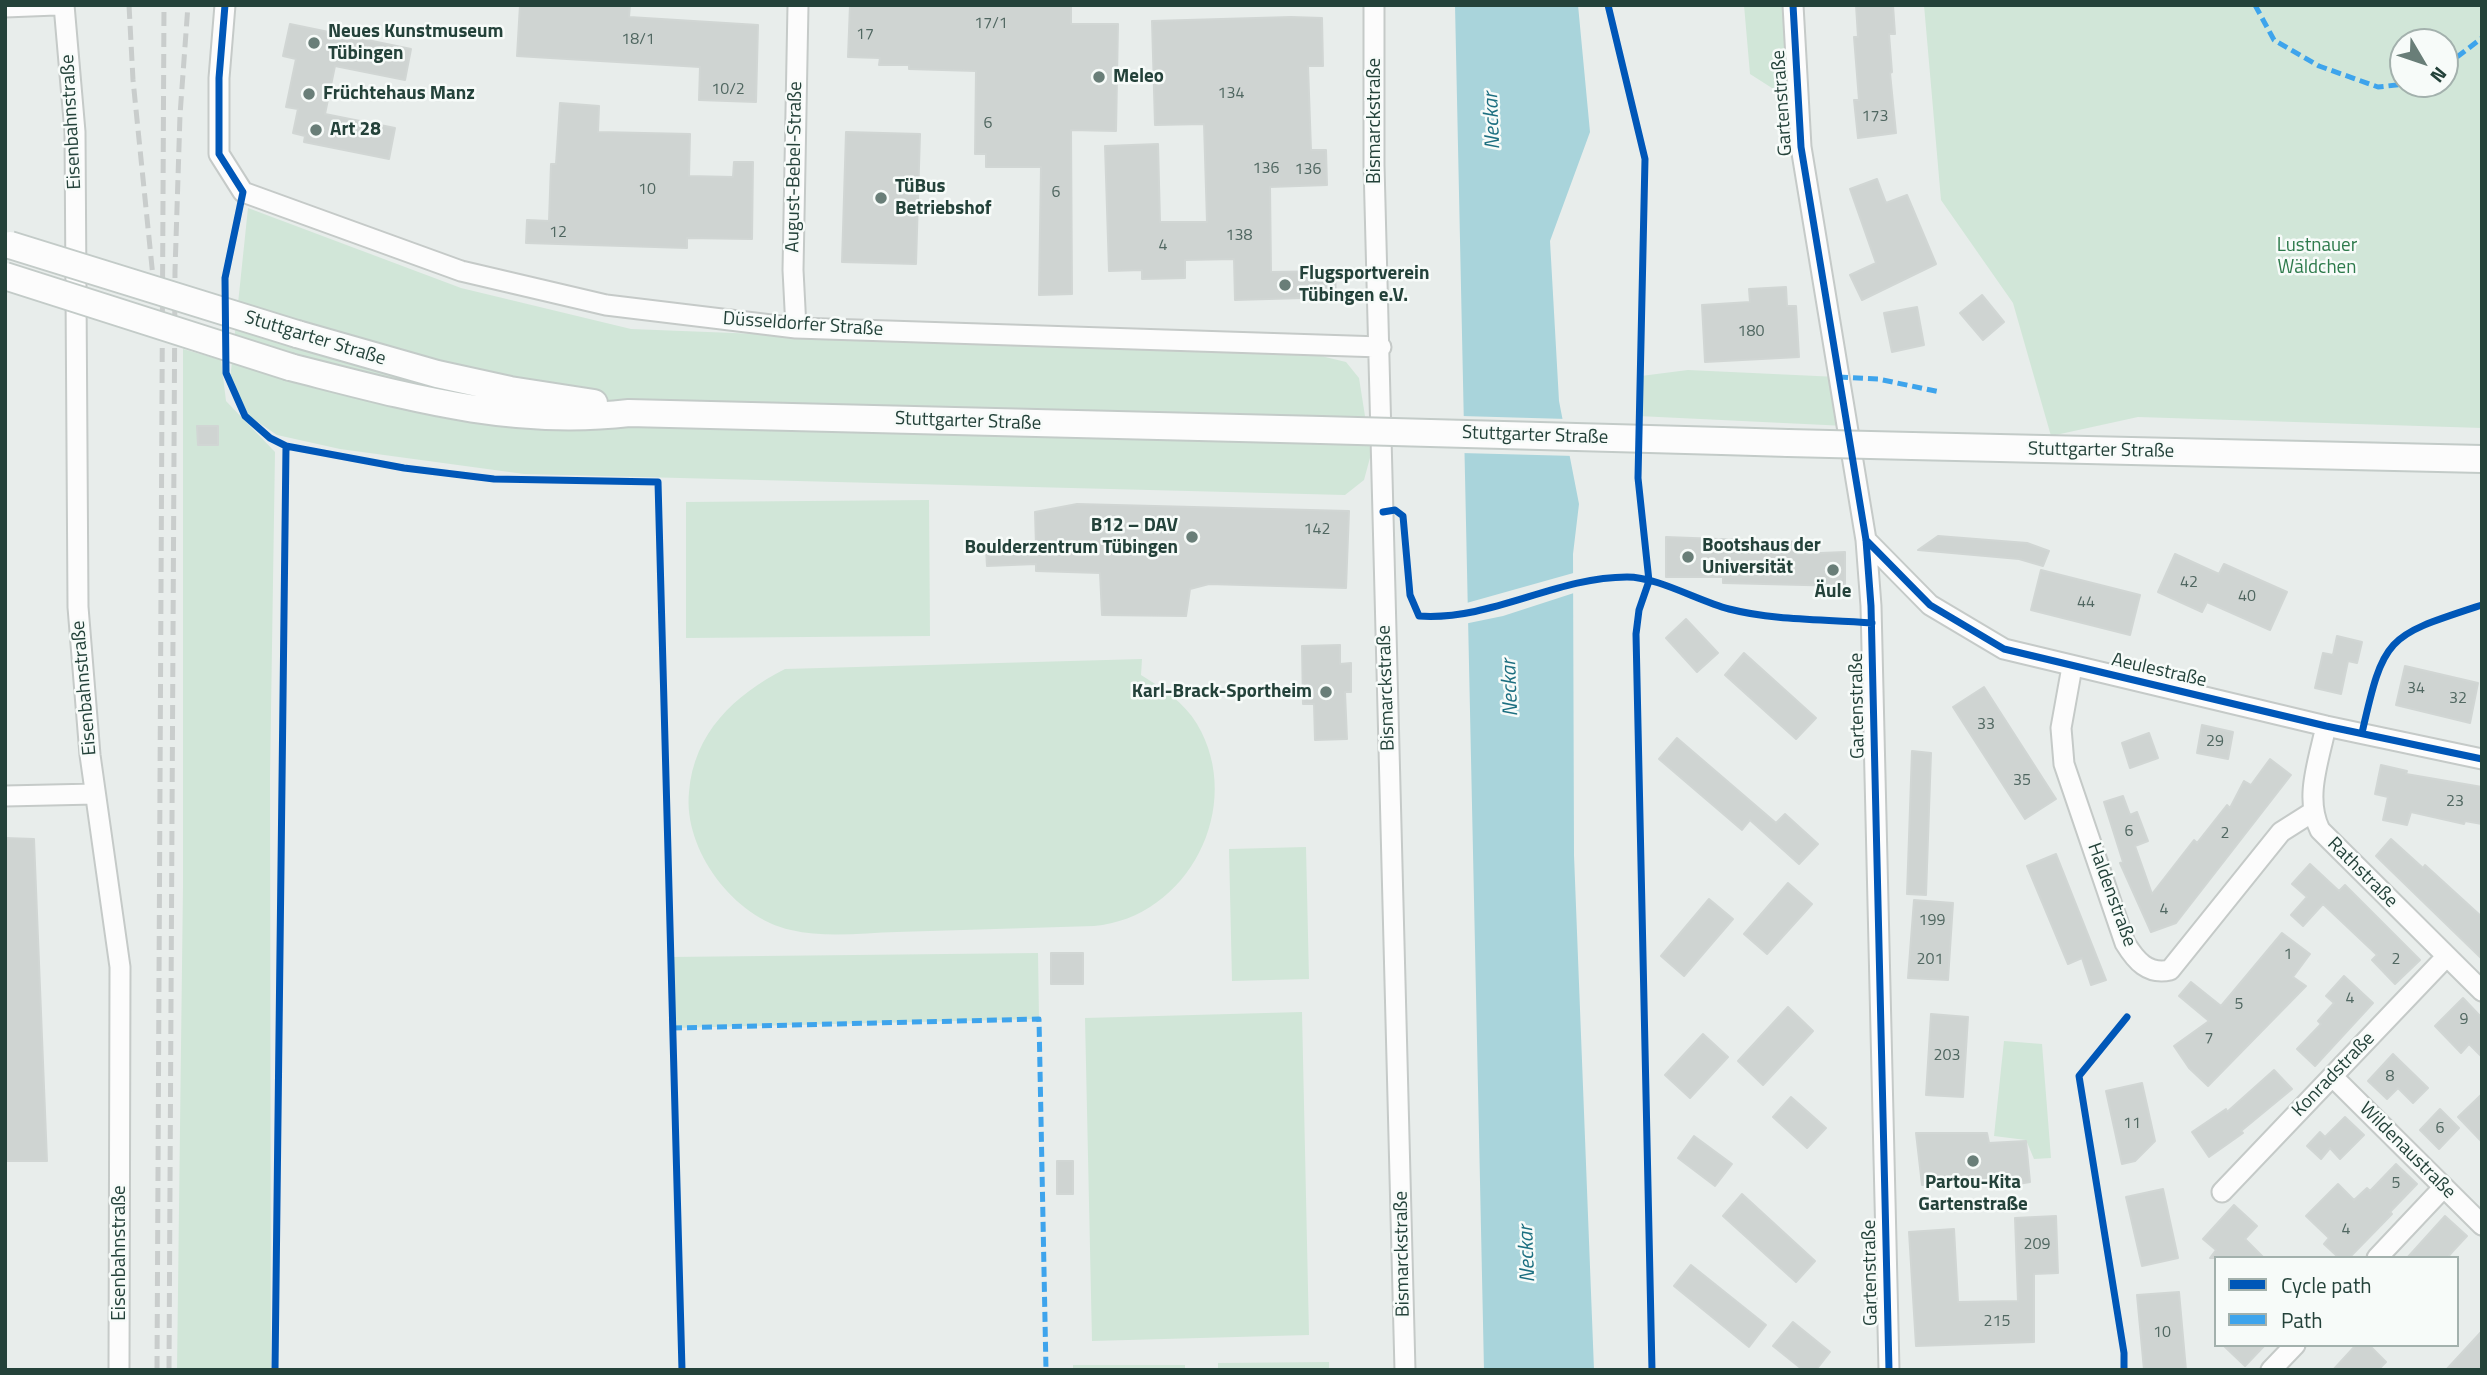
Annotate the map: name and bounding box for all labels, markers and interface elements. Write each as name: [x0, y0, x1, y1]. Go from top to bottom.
house number: 17/1: [974, 14, 1008, 34]
place label: Neues Kunstmuseum Tübingen: [328, 21, 503, 65]
house number: 17: [856, 25, 874, 45]
north arrow: [2389, 28, 2459, 98]
house number: 18/1: [621, 30, 655, 50]
marker: Neues Kunstmuseum Tübingen: [306, 35, 322, 51]
street label: Gartenstraße: [1768, 49, 1798, 157]
street label: Eisenbahnstraße: [57, 54, 87, 190]
street label: Bismarckstraße: [1364, 58, 1386, 184]
text: N: [2424, 61, 2455, 90]
place label: Meleo: [1113, 66, 1164, 88]
marker: Meleo: [1091, 69, 1107, 85]
house number: 10/2: [711, 80, 745, 100]
street label: August-Bebel-Straße: [782, 81, 808, 253]
place label: Früchtehaus Manz: [323, 83, 475, 105]
house number: 134: [1218, 84, 1244, 104]
marker: Früchtehaus Manz: [301, 86, 317, 102]
water label: Neckar: [1479, 92, 1507, 150]
house number: 173: [1862, 107, 1888, 127]
house number: 6: [984, 114, 992, 134]
place label: Art 28: [330, 119, 381, 141]
marker: Art 28: [308, 122, 324, 138]
house number: 136: [1253, 159, 1279, 179]
house number: 136: [1295, 160, 1321, 180]
place label: TüBus Betriebshof: [895, 176, 992, 220]
house number: 10: [638, 180, 656, 200]
house number: 6: [1052, 183, 1060, 203]
marker: TüBus Betriebshof: [873, 190, 889, 206]
house number: 12: [549, 223, 567, 243]
house number: 138: [1226, 226, 1252, 246]
park label: Lustnauer Wäldchen: [2277, 235, 2357, 279]
house number: 4: [1159, 236, 1167, 256]
place label: Flugsportverein Tübingen e.V.: [1299, 263, 1429, 307]
marker: Flugsportverein Tübingen e.V.: [1277, 277, 1293, 293]
street label: Stuttgarter Straße: [242, 307, 388, 371]
street label: Düsseldorfer Straße: [722, 308, 884, 342]
house number: 180: [1738, 322, 1764, 342]
street label: Stuttgarter Straße: [894, 408, 1042, 436]
street label: Stuttgarter Straße: [1461, 422, 1609, 450]
street label: Stuttgarter Straße: [2028, 438, 2174, 464]
place label: B12 – DAV Boulderzentrum Tübingen: [964, 515, 1178, 559]
house number: 142: [1304, 520, 1330, 540]
marker: B12 – DAV Boulderzentrum Tübingen: [1184, 529, 1200, 545]
place label: Bootshaus der Universität: [1702, 535, 1821, 579]
marker: Bootshaus der Universität: [1680, 549, 1696, 565]
marker: Äule: [1825, 562, 1841, 578]
house number: 42: [2180, 573, 2198, 593]
place label: Äule: [1815, 581, 1851, 603]
house number: 40: [2238, 587, 2256, 607]
house number: 44: [2077, 593, 2095, 613]
street label: Eisenbahnstraße: [68, 620, 102, 756]
street label: Bismarckstraße: [1373, 625, 1401, 751]
street label: Aeulestraße: [2109, 649, 2209, 693]
street label: Gartenstraße: [1846, 653, 1870, 759]
water label: Neckar: [1497, 659, 1525, 717]
house number: 34: [2407, 679, 2425, 699]
place label: Karl-Brack-Sportheim: [1132, 681, 1312, 703]
marker: Karl-Brack-Sportheim: [1318, 684, 1334, 700]
house number: 32: [2449, 689, 2467, 709]
house number: 33: [1977, 715, 1995, 735]
house number: 29: [2206, 732, 2224, 752]
house number: 35: [2013, 771, 2031, 791]
house number: 23: [2446, 792, 2464, 812]
house number: 6: [2125, 822, 2133, 842]
house number: 2: [2221, 824, 2229, 844]
street label: Rathstraße: [2322, 833, 2402, 913]
street label: Haldenstraße: [2082, 840, 2140, 950]
house number: 4: [2160, 900, 2168, 920]
house number: 199: [1919, 911, 1945, 931]
house number: 1: [2284, 945, 2292, 965]
house number: 201: [1917, 950, 1943, 970]
house number: 2: [2392, 950, 2400, 970]
house number: 4: [2346, 989, 2354, 1009]
house number: 5: [2235, 995, 2243, 1015]
house number: 9: [2460, 1010, 2468, 1030]
street label: Konradstraße: [2288, 1028, 2380, 1122]
house number: 7: [2205, 1029, 2213, 1049]
house number: 203: [1934, 1046, 1960, 1066]
house number: 8: [2386, 1067, 2394, 1087]
street label: Wildenaustraße: [2354, 1098, 2460, 1204]
house number: 11: [2123, 1114, 2141, 1134]
house number: 6: [2436, 1119, 2444, 1139]
marker: Partou-Kita Gartenstraße: [1965, 1153, 1981, 1169]
place label: Partou-Kita Gartenstraße: [1918, 1172, 2028, 1216]
house number: 5: [2392, 1174, 2400, 1194]
street label: Eisenbahnstraße: [109, 1185, 131, 1321]
street label: Bismarckstraße: [1391, 1191, 1415, 1317]
street label: Gartenstraße: [1859, 1220, 1883, 1326]
house number: 4: [2342, 1220, 2350, 1240]
water label: Neckar: [1514, 1225, 1542, 1283]
house number: 209: [2024, 1235, 2050, 1255]
legend: [2214, 1256, 2459, 1347]
text: Cycle path: [2281, 1269, 2372, 1301]
text: Path: [2281, 1304, 2323, 1336]
house number: 215: [1984, 1312, 2010, 1332]
house number: 10: [2153, 1323, 2171, 1343]

